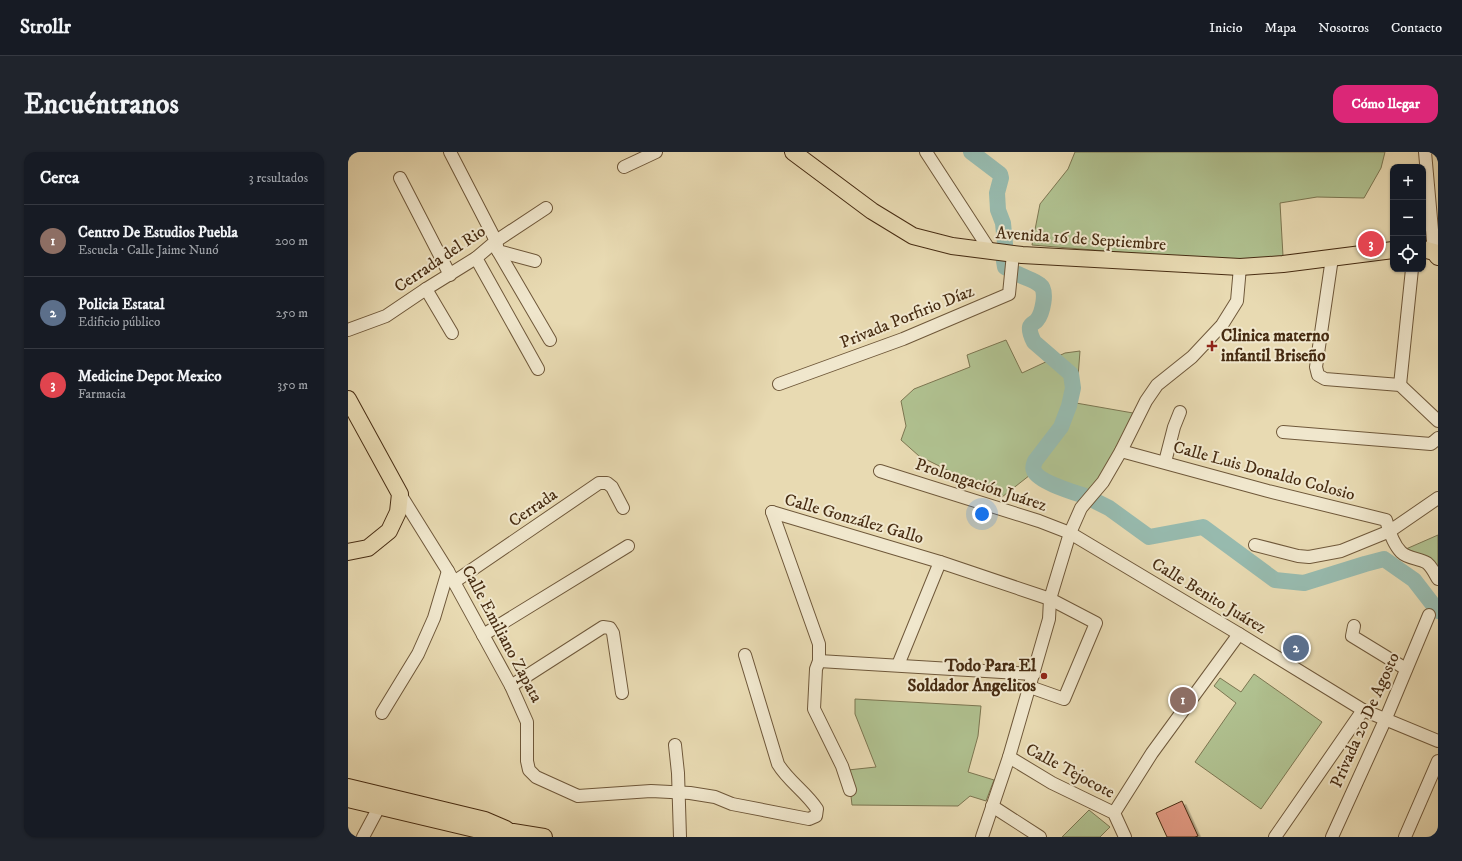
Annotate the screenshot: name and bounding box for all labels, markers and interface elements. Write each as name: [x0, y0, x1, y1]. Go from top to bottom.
text: Strollr: [20, 16, 71, 39]
text: Inicio: [1209, 19, 1242, 37]
text: Mapa: [1264, 19, 1296, 37]
text: Nosotros: [1318, 19, 1369, 37]
text: Contacto: [1391, 19, 1442, 37]
button: Cómo llegar: [1333, 85, 1438, 123]
text: Encuéntranos: [24, 87, 179, 122]
map controls: [1390, 164, 1426, 272]
button: +: [1390, 164, 1426, 200]
text: Cerca: [40, 167, 79, 189]
text: 3 resultados: [249, 170, 308, 186]
button: −: [1390, 200, 1426, 236]
street label: Cerrada del Rio: [390, 220, 490, 298]
street label: Avenida 16 de Septiembre: [995, 222, 1167, 256]
text: Centro De Estudios Puebla: [78, 223, 238, 242]
pin: 3: [1358, 229, 1384, 259]
text: 1: [51, 233, 55, 249]
text: 200 m: [275, 233, 308, 249]
button: locate: [1390, 236, 1426, 272]
text: Escuela · Calle Jaime Nunó: [78, 242, 218, 258]
street label: Privada Porfirio Díaz: [837, 280, 978, 354]
text: Policia Estatal: [78, 295, 164, 314]
text: 2: [50, 305, 56, 321]
text: 250 m: [276, 305, 308, 321]
text: Edificio público: [78, 314, 160, 330]
place label: Clinica materno infantil Briseño: [1221, 325, 1329, 367]
marker: Clinica materno infantil Briseño: [1206, 340, 1218, 352]
text: Medicine Depot Mexico: [78, 367, 222, 386]
text: 3: [51, 377, 55, 393]
text: 350 m: [277, 377, 308, 393]
text: Farmacia: [78, 386, 126, 402]
street label: Calle Luis Donaldo Colosio: [1171, 436, 1357, 506]
street label: Prolongación Juárez: [912, 453, 1050, 517]
street label: Cerrada: [504, 483, 562, 532]
street label: Calle González Gallo: [782, 489, 926, 549]
your location: [972, 504, 992, 524]
street label: Calle Benito Juárez: [1147, 553, 1271, 639]
street label: Calle Emiliano Zapata: [456, 561, 548, 707]
pin: 2: [1283, 633, 1309, 663]
street label: Privada 20 De Agosto: [1325, 649, 1405, 791]
place label: Todo Para El Soldador Angelitos: [908, 655, 1037, 697]
marker: Todo Para El Soldador Angelitos: [1039, 671, 1049, 681]
pin: 1: [1170, 685, 1196, 715]
street label: Calle Tejocote: [1022, 738, 1118, 804]

